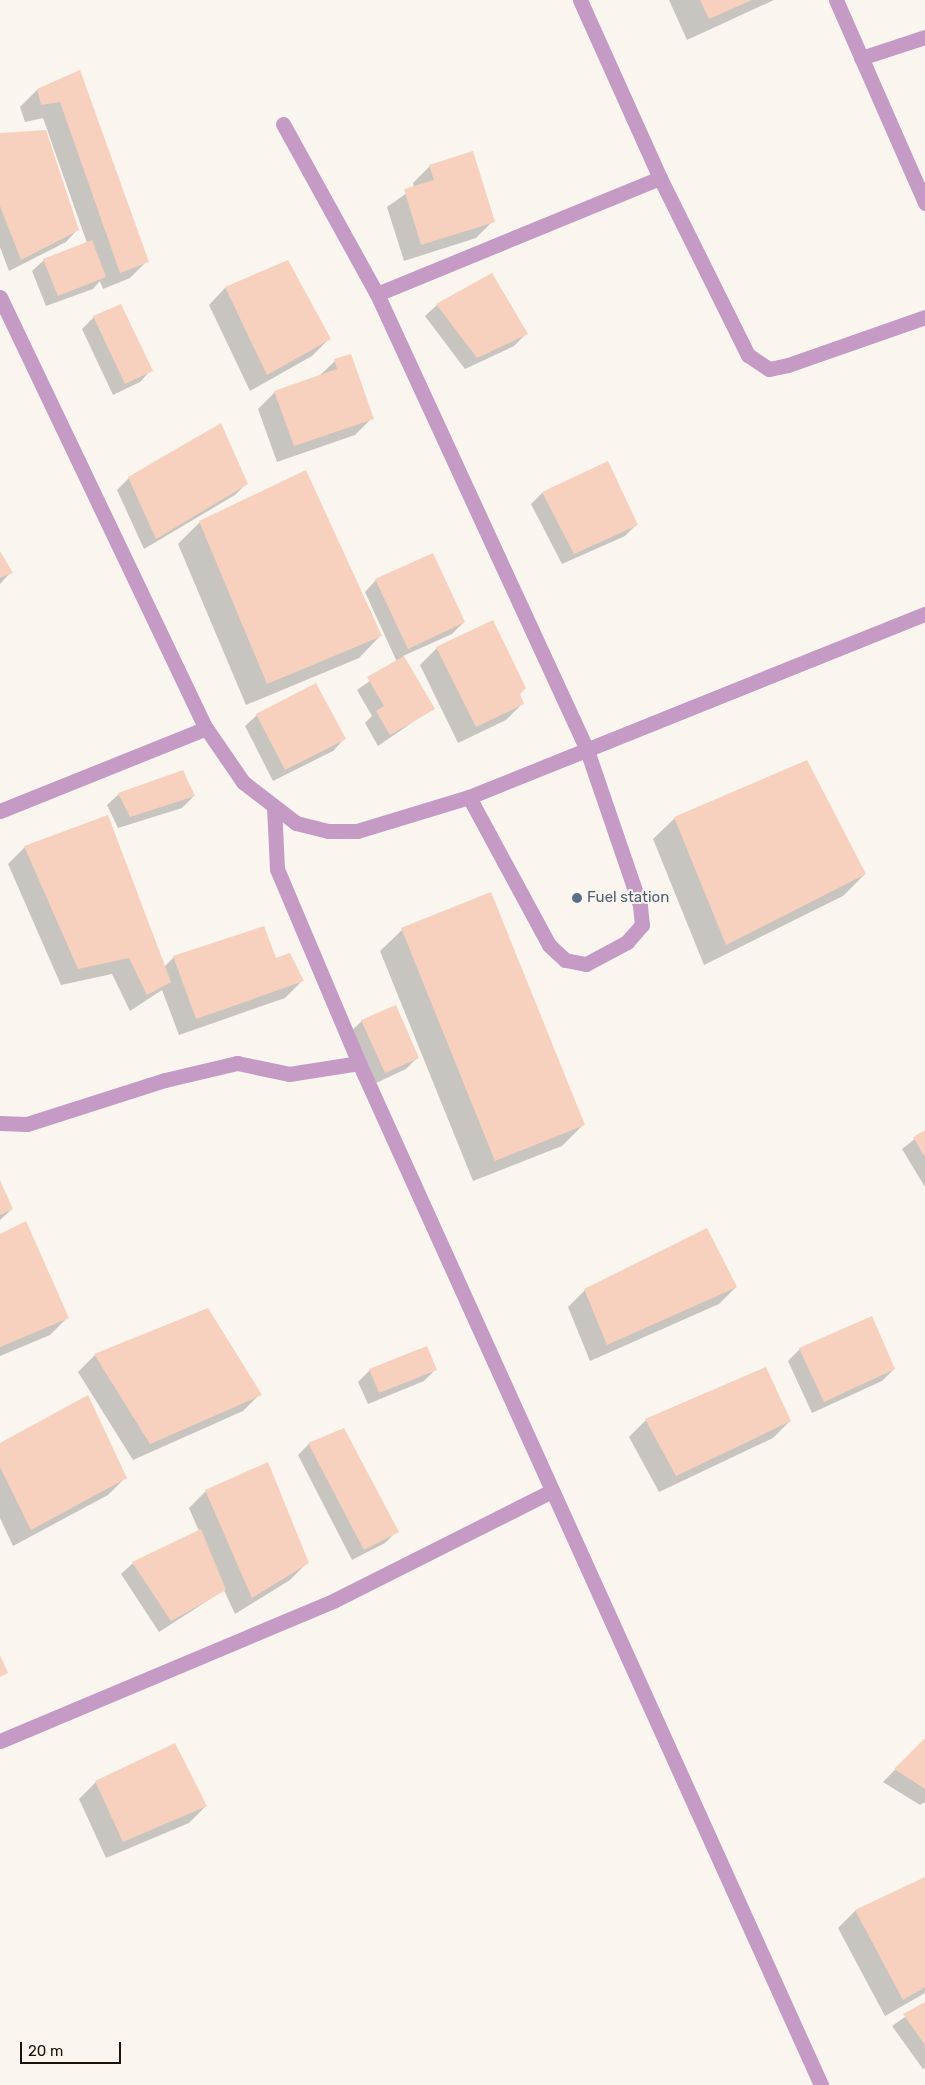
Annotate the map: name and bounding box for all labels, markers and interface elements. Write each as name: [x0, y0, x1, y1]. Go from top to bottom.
place label: Fuel station: [587, 889, 669, 907]
marker: Fuel station: [571, 892, 583, 904]
scale bar: [22, 2032, 124, 2064]
text: 20 m: [28, 2042, 63, 2060]

